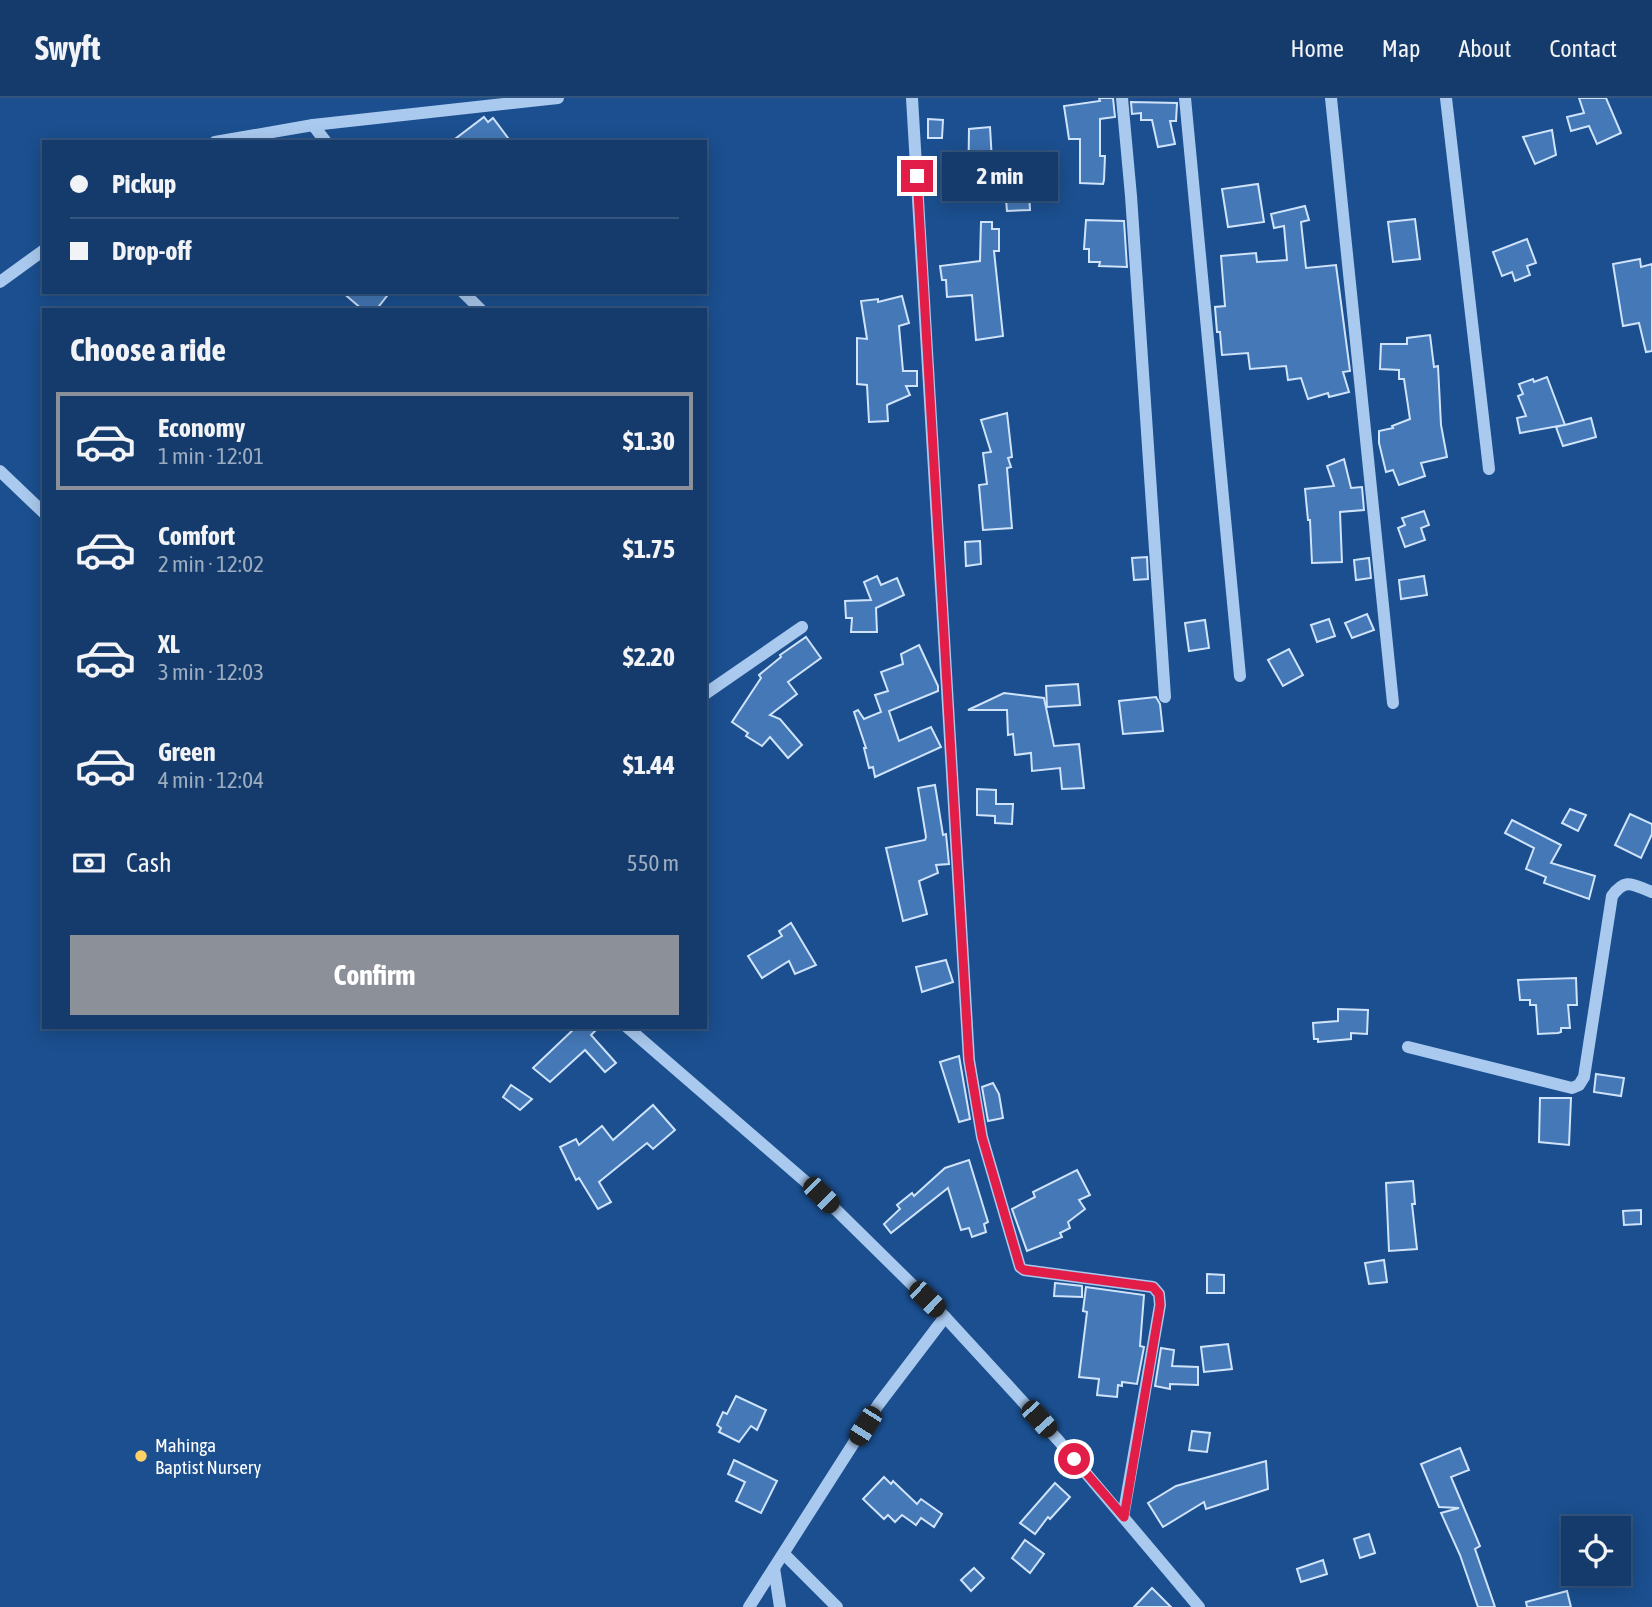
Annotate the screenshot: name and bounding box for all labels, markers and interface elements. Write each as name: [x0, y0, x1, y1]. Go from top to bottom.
text: Swyft: [35, 29, 100, 67]
text: Home: [1290, 35, 1344, 62]
text: Map: [1382, 35, 1420, 62]
text: About: [1458, 35, 1511, 62]
text: Contact: [1549, 35, 1617, 62]
callout: 2 min: [942, 152, 1057, 200]
route end: [901, 160, 933, 192]
text: 2 min: [977, 163, 1023, 189]
text: Pickup: [112, 169, 176, 199]
text: Drop-off: [112, 236, 192, 266]
text: Choose a ride: [70, 331, 226, 368]
icon: car: [74, 410, 137, 473]
text: Economy: [158, 413, 245, 443]
text: $1.30: [623, 426, 675, 456]
text: 1 min · 12:01: [158, 443, 264, 469]
icon: car: [74, 518, 137, 581]
text: Comfort: [158, 521, 235, 551]
text: $1.75: [623, 534, 675, 564]
text: 2 min · 12:02: [158, 551, 264, 577]
icon: car: [74, 626, 137, 689]
text: XL: [158, 629, 180, 659]
text: $2.20: [623, 642, 675, 672]
text: 3 min · 12:03: [158, 659, 264, 685]
icon: car: [74, 734, 137, 797]
text: Green: [158, 737, 216, 767]
text: $1.44: [623, 750, 675, 780]
text: 4 min · 12:04: [158, 767, 264, 793]
icon: cash: [70, 844, 108, 882]
text: Cash: [126, 848, 172, 878]
text: 550 m: [627, 850, 679, 876]
button: Confirm: [70, 935, 679, 1015]
car: [799, 1173, 844, 1217]
car: [905, 1277, 950, 1321]
car: [1018, 1396, 1061, 1442]
car: [845, 1403, 886, 1449]
place label: Mahinga Baptist Nursery: [155, 1434, 261, 1478]
route start: [1058, 1443, 1090, 1475]
marker: Mahinga Baptist Nursery: [133, 1448, 149, 1464]
map controls: [1561, 1516, 1631, 1586]
button: locate: [1561, 1516, 1631, 1586]

